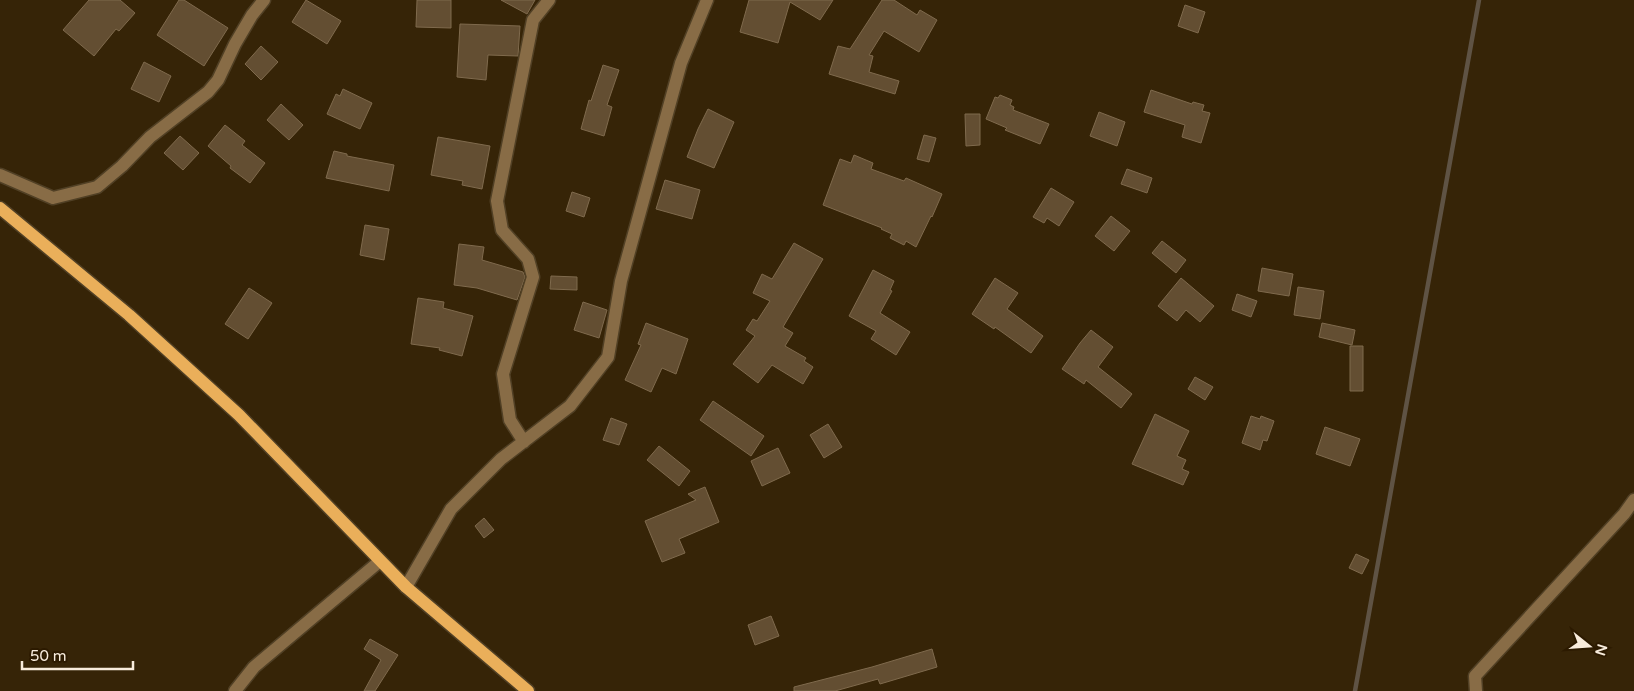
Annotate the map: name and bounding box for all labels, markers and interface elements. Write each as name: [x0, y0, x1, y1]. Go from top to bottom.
north arrow: [1564, 621, 1614, 671]
scale bar: [22, 638, 134, 670]
text: N: [1591, 642, 1611, 658]
text: 50 m: [30, 647, 67, 665]

